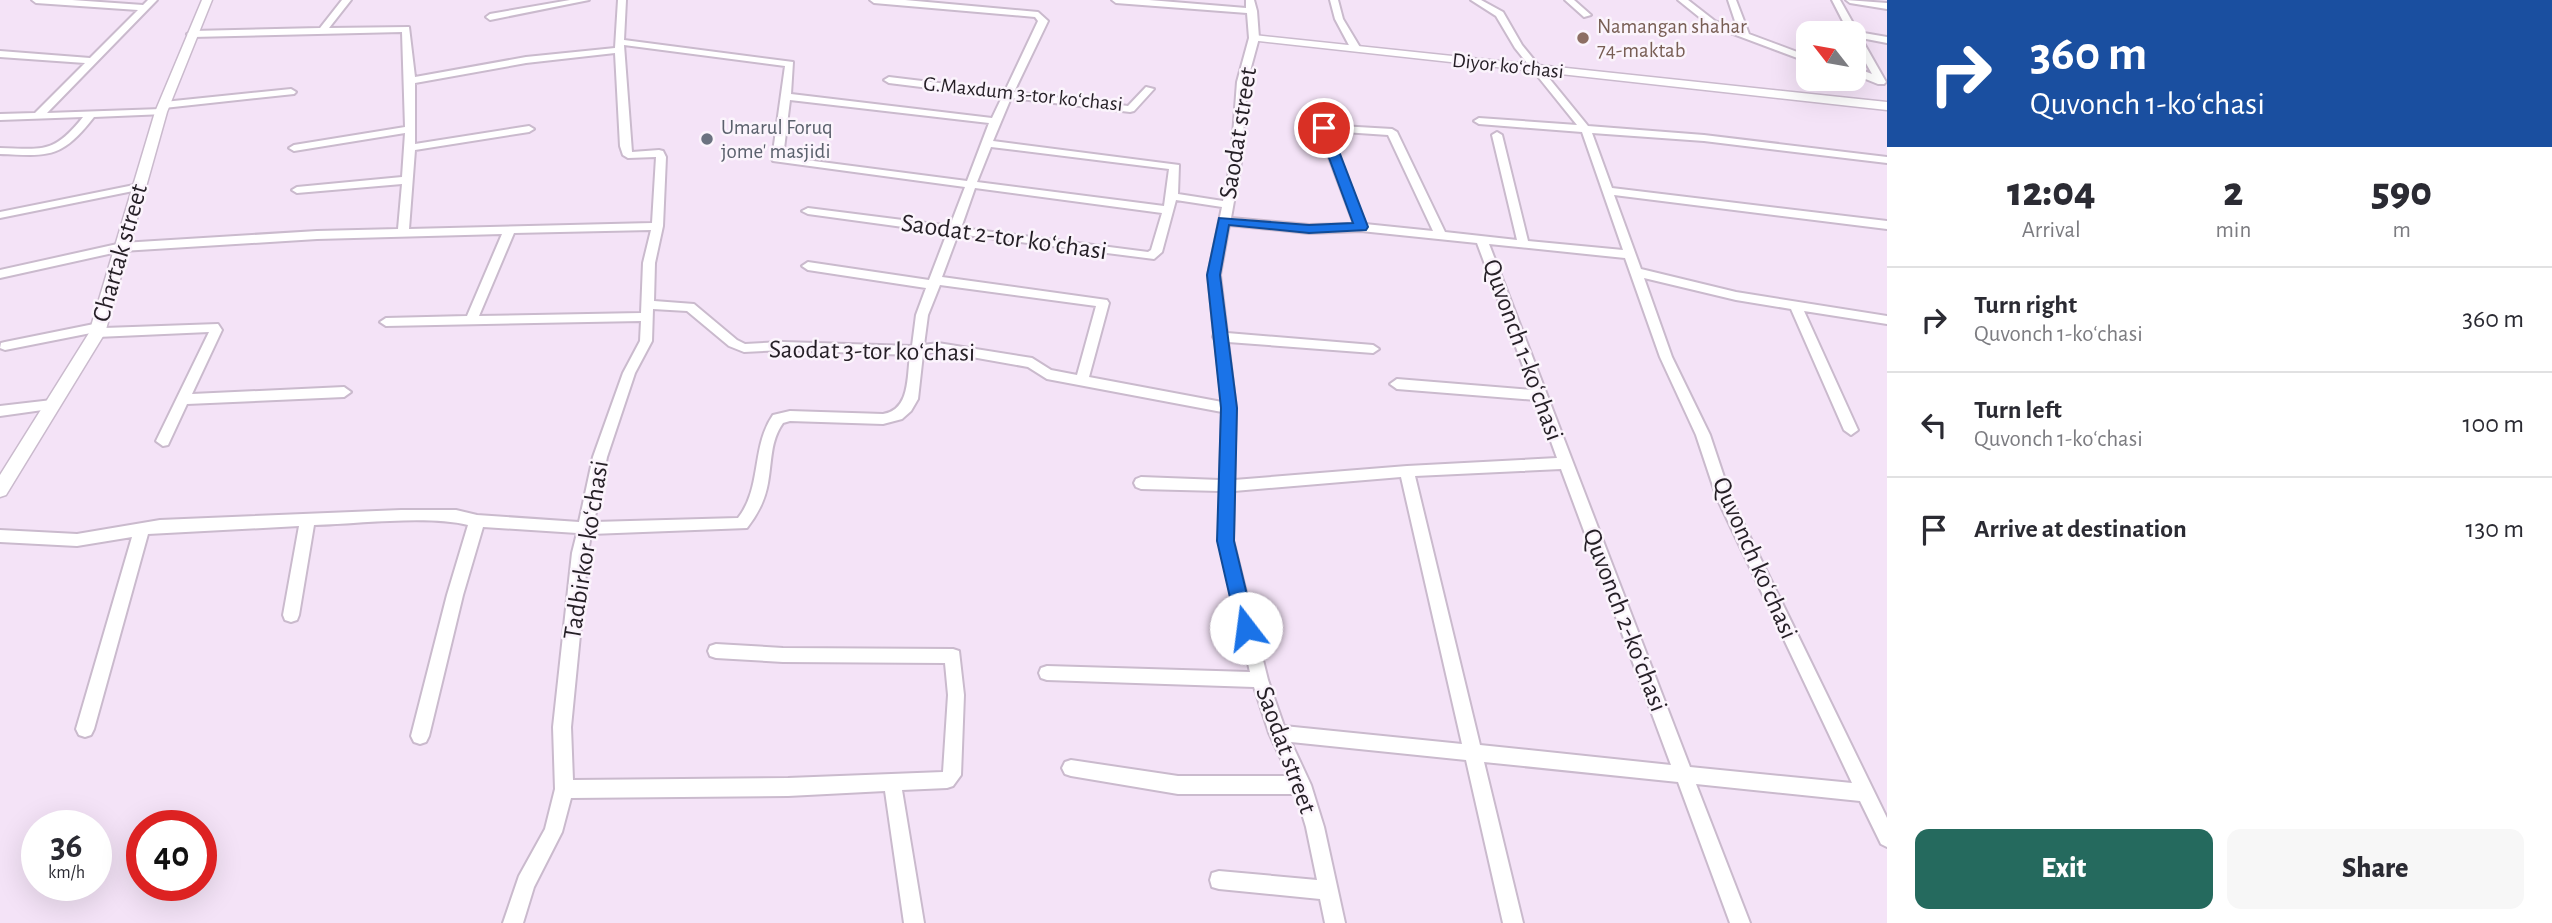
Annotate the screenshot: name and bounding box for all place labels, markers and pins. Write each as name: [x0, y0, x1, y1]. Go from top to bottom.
place label: Namangan shahar 74-maktab: [1597, 16, 1747, 61]
marker: Namangan shahar 74-maktab: [1575, 30, 1591, 46]
pin: [1294, 98, 1354, 158]
place label: Umarul Foruq jome' masjidi: [721, 117, 833, 162]
marker: Umarul Foruq jome' masjidi: [699, 131, 715, 147]

